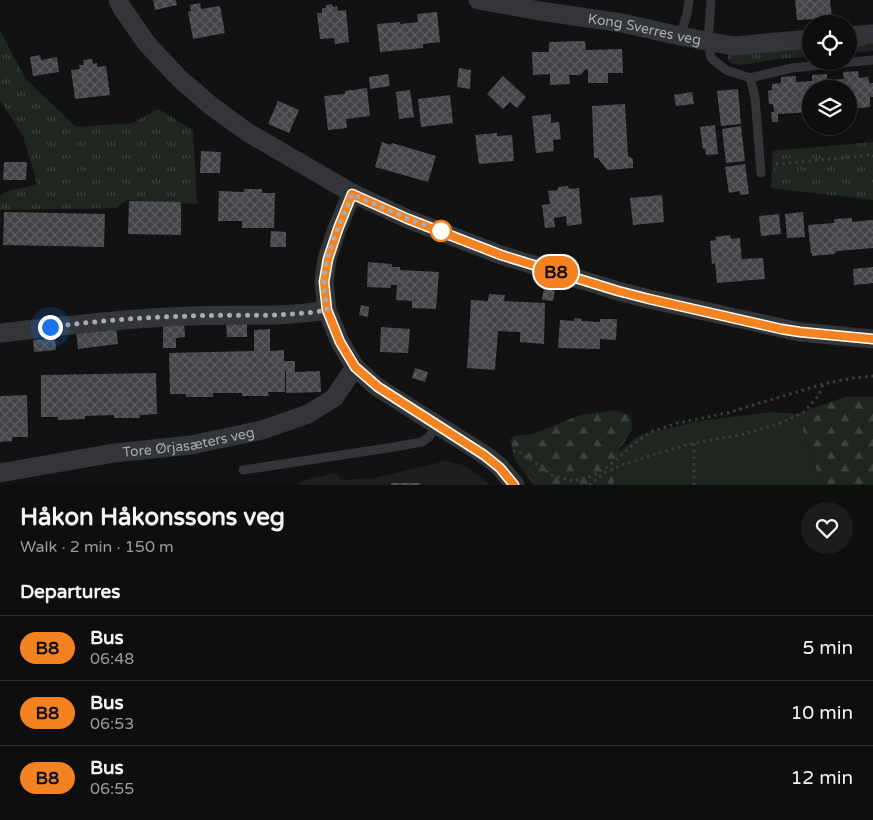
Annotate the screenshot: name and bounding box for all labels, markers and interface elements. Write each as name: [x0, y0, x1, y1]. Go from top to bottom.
street label: Kong Sverres veg: [587, 10, 703, 48]
map controls: [802, 15, 857, 135]
button: locate: [802, 15, 857, 70]
button: layers: [802, 80, 857, 135]
unlabelled marker: [430, 220, 452, 242]
line badge: B8: [534, 256, 578, 288]
text: B8: [544, 261, 568, 283]
your location: [38, 315, 63, 340]
street label: Tore Ørjasæters veg: [122, 423, 256, 461]
button: heart: [801, 502, 853, 554]
text: Håkon Håkonssons veg: [20, 503, 285, 532]
text: Walk · 2 min · 150 m: [20, 537, 174, 557]
text: Departures: [20, 581, 120, 603]
text: Bus: [90, 627, 124, 649]
text: B8: [36, 637, 59, 659]
text: 5 min: [802, 637, 853, 659]
text: 06:48: [90, 649, 134, 669]
text: Bus: [90, 692, 124, 714]
text: B8: [36, 702, 59, 724]
text: 10 min: [790, 702, 853, 724]
text: 06:53: [90, 714, 134, 734]
text: Bus: [90, 757, 124, 779]
text: B8: [36, 767, 59, 789]
text: 12 min: [790, 767, 853, 789]
text: 06:55: [90, 779, 134, 799]

